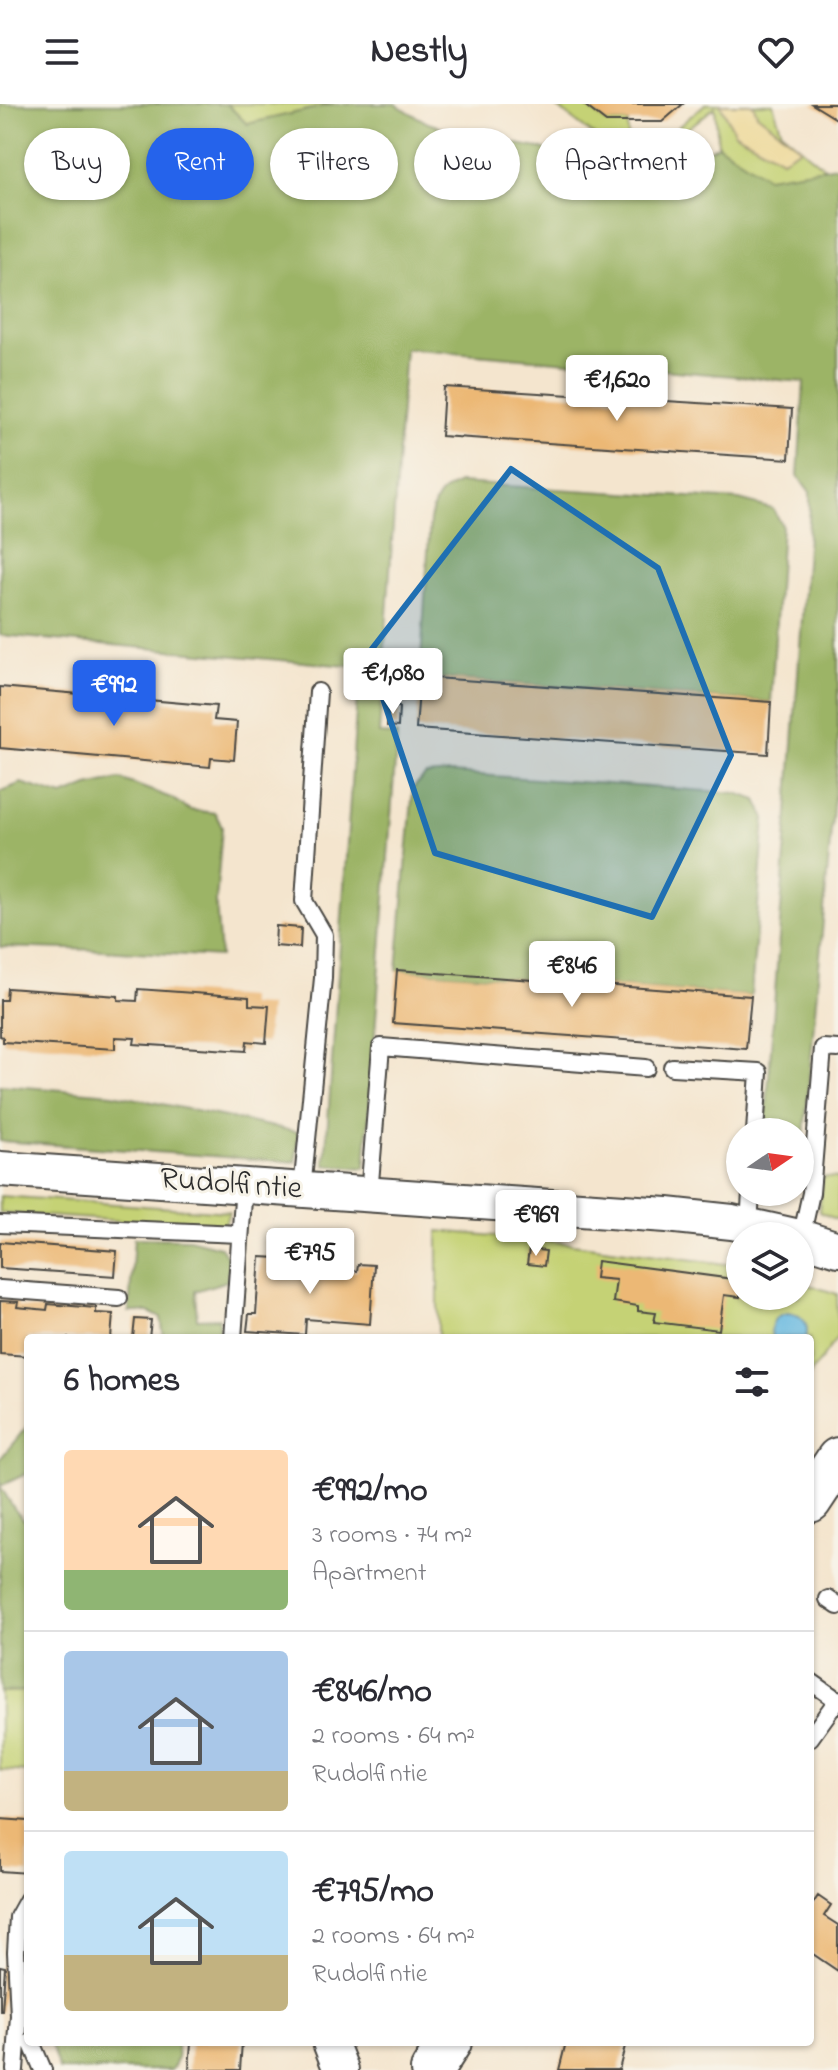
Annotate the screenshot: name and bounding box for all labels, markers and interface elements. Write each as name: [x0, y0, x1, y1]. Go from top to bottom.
text: Nestly: [371, 26, 467, 79]
icon: menu: [40, 30, 84, 74]
icon: heart: [754, 30, 798, 74]
chip: Buy: [24, 128, 130, 200]
chip: Rent: [146, 128, 254, 200]
chip: Filters: [270, 128, 398, 200]
chip: New: [414, 128, 520, 200]
chip: Apartment: [536, 128, 715, 200]
pin: €1,620: [552, 355, 682, 423]
text: €1,620: [584, 362, 650, 400]
pin: €1,080: [328, 648, 458, 716]
text: €1,080: [361, 655, 425, 693]
pin: €992: [67, 660, 161, 728]
text: €992: [91, 667, 137, 705]
pin: €846: [525, 941, 619, 1009]
text: €846: [547, 948, 597, 986]
north arrow: [726, 1118, 814, 1206]
map controls: [726, 1118, 814, 1310]
street label: Rudolfintie: [158, 1157, 304, 1213]
pin: €969: [489, 1190, 583, 1258]
text: €969: [513, 1197, 559, 1235]
button: layers: [726, 1222, 814, 1310]
pin: €795: [263, 1228, 357, 1296]
text: €795: [284, 1235, 336, 1273]
text: 6 homes: [64, 1357, 180, 1407]
icon: filters: [730, 1360, 774, 1404]
text: €992/mo: [312, 1467, 428, 1517]
icon: home: [128, 1482, 224, 1578]
text: 3 rooms · 74 m²: [312, 1517, 472, 1555]
text: Apartment: [312, 1555, 426, 1593]
text: €846/mo: [312, 1668, 432, 1718]
icon: home: [128, 1683, 224, 1779]
text: 2 rooms · 64 m²: [312, 1718, 475, 1756]
text: Rudolfintie: [312, 1756, 428, 1794]
text: €795/mo: [312, 1868, 434, 1918]
icon: home: [128, 1883, 224, 1979]
text: 2 rooms · 64 m²: [312, 1918, 475, 1956]
text: Rudolfintie: [312, 1956, 428, 1994]

